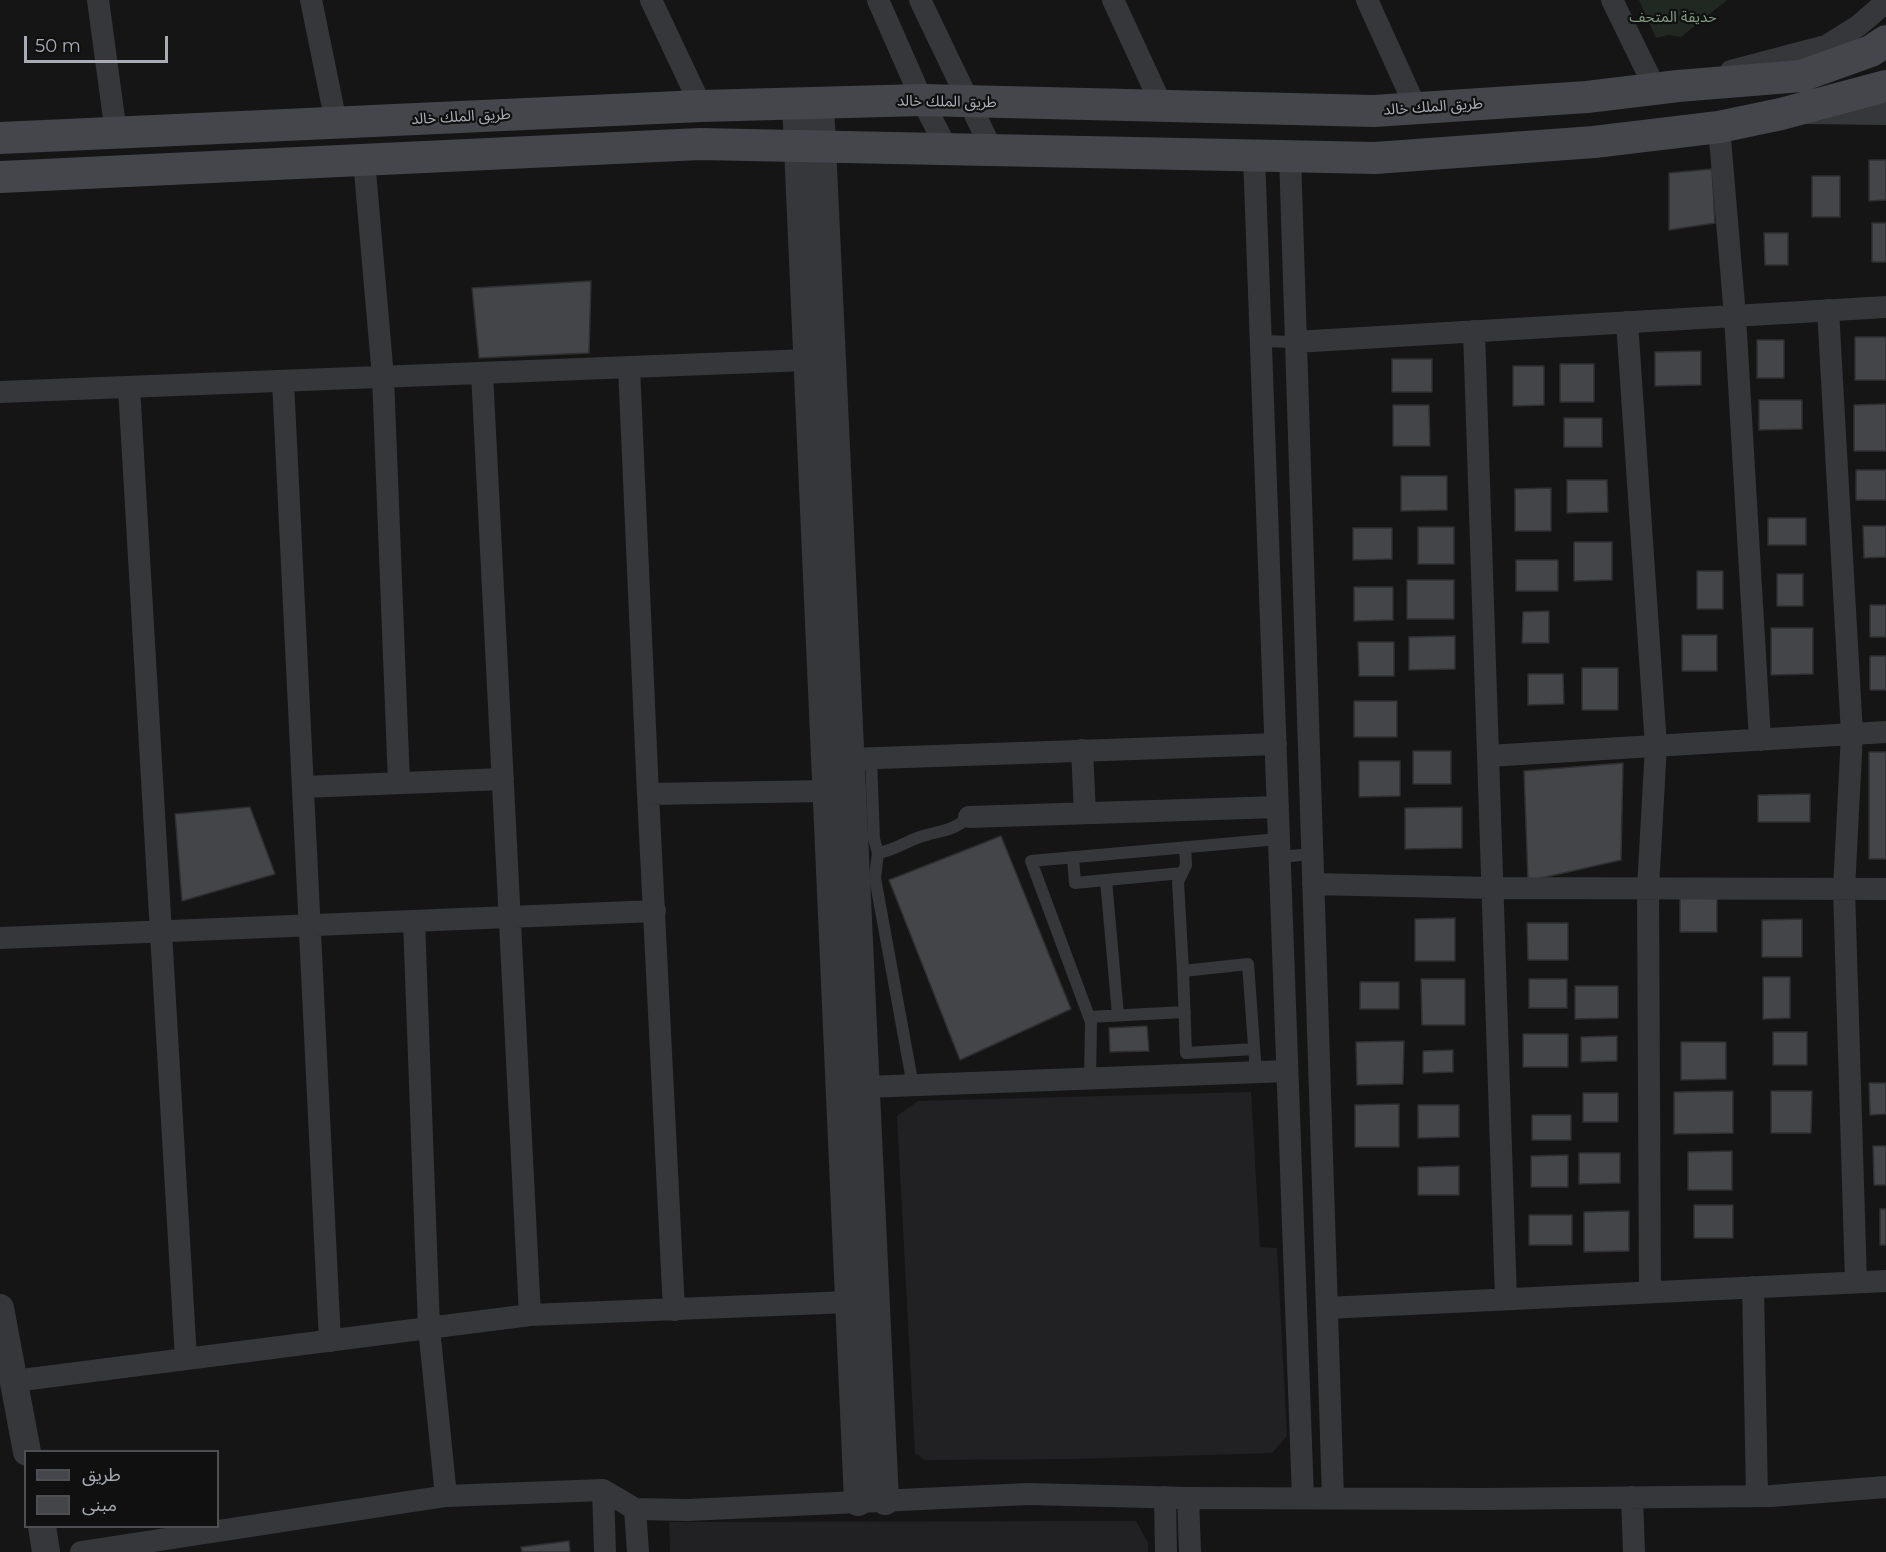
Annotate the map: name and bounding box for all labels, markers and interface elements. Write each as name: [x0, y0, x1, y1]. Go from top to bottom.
park label: حديقة المتحف: [1629, 9, 1717, 27]
scale bar: [27, 24, 171, 62]
text: 50 m: [35, 35, 81, 57]
street label: طريق الملك خالد: [897, 92, 997, 112]
street label: طريق الملك خالد: [1383, 95, 1483, 119]
street label: طريق الملك خالد: [411, 105, 511, 129]
legend: [24, 1450, 219, 1528]
text: طريق: [82, 1464, 121, 1486]
text: مبنى: [82, 1494, 117, 1516]

